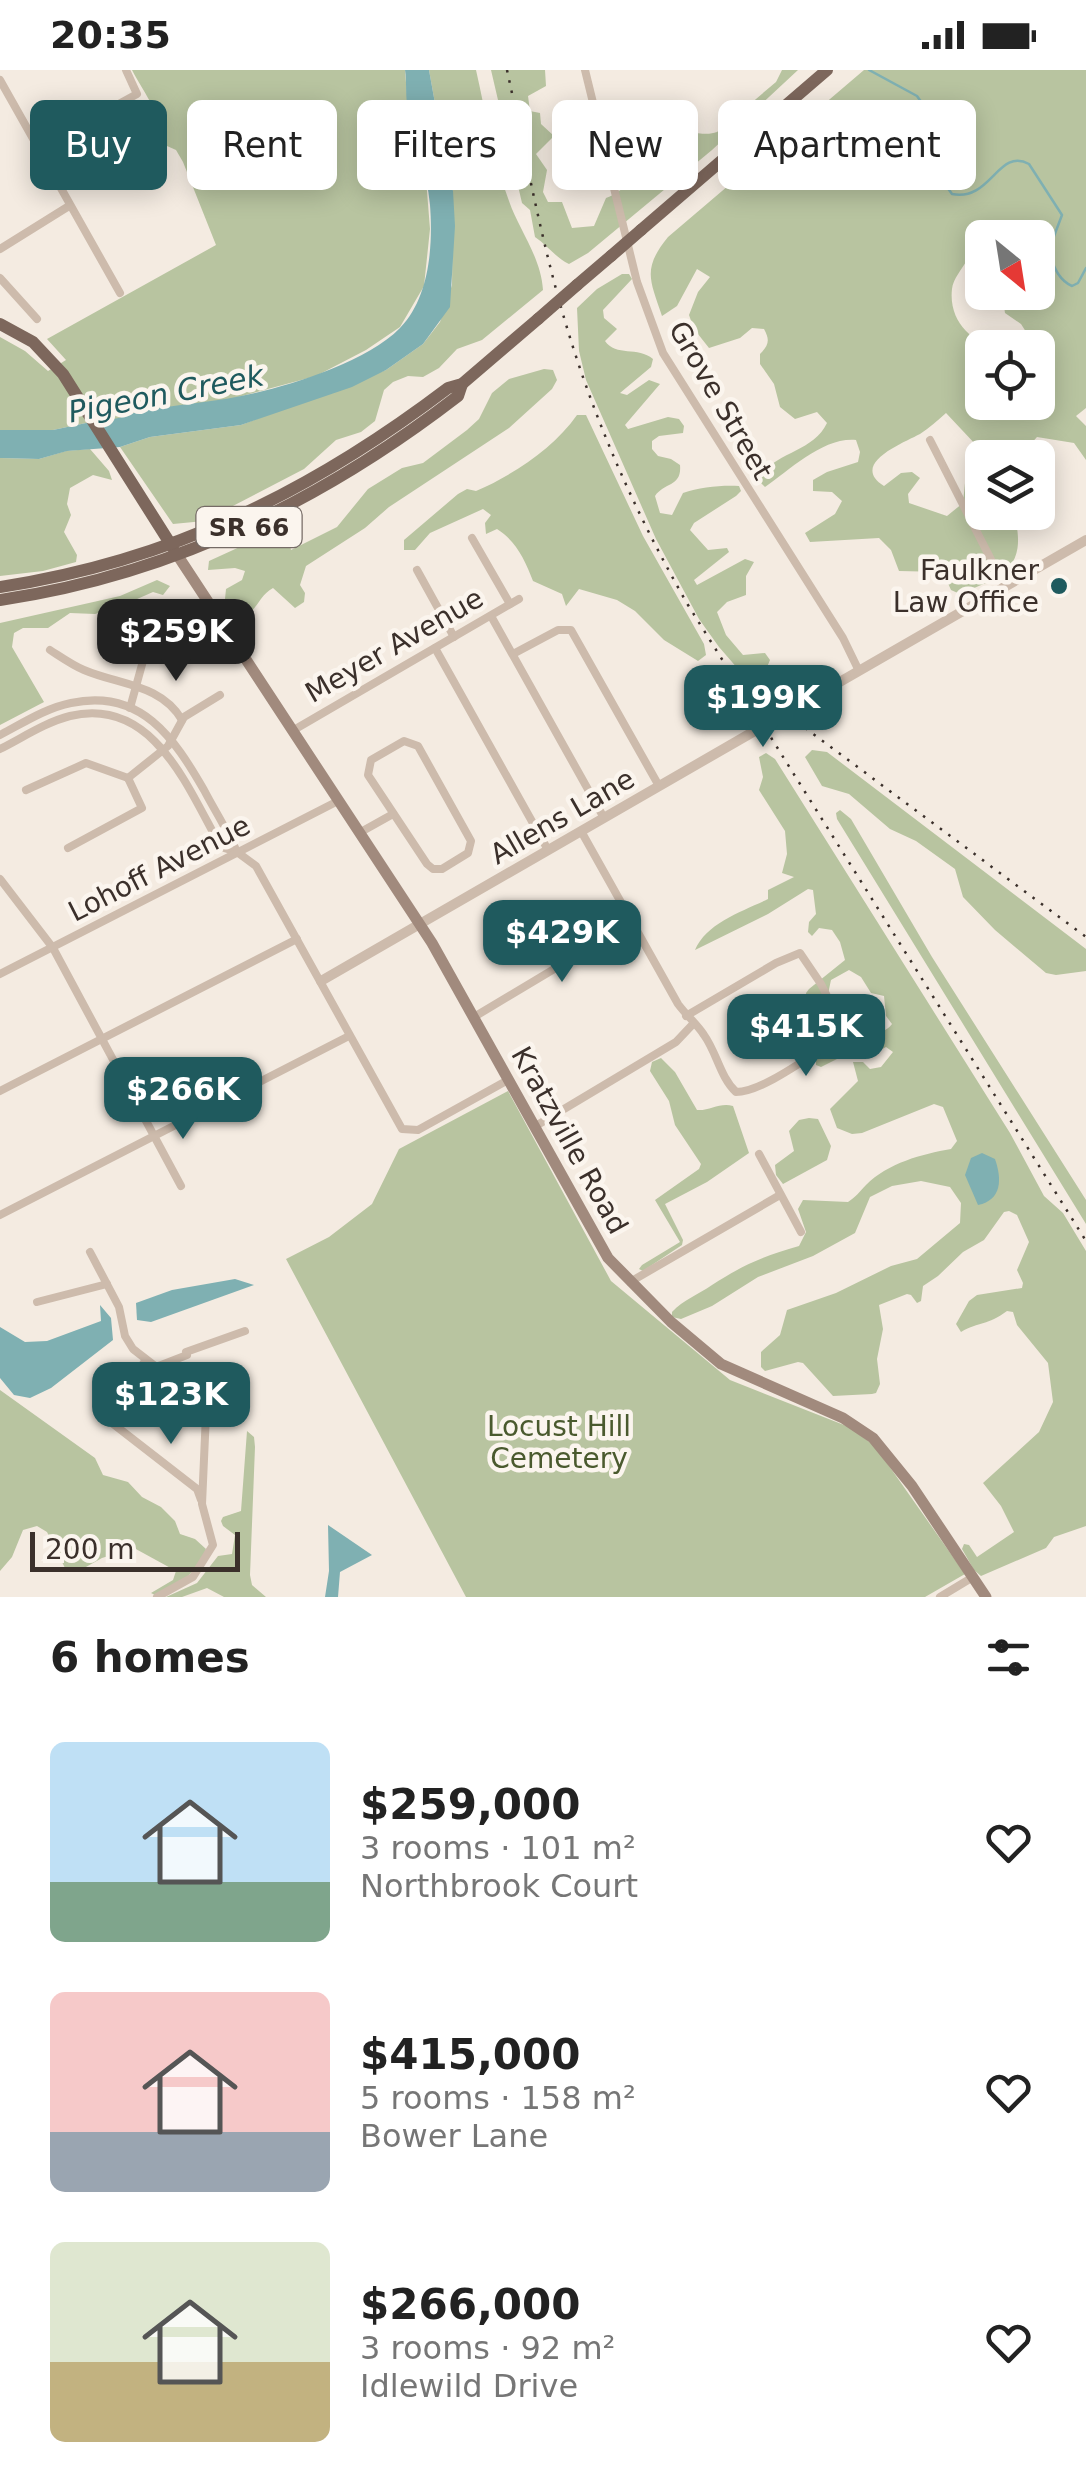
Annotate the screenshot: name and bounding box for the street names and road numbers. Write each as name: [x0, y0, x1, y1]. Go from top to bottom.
street label: Grove Street: [662, 315, 779, 485]
road number: SR 66: [196, 507, 302, 547]
street label: Meyer Avenue: [300, 581, 489, 710]
street label: Allens Lane: [484, 762, 640, 871]
street label: Lohoff Avenue: [63, 808, 256, 928]
street label: Kratzville Road: [504, 1041, 635, 1240]

